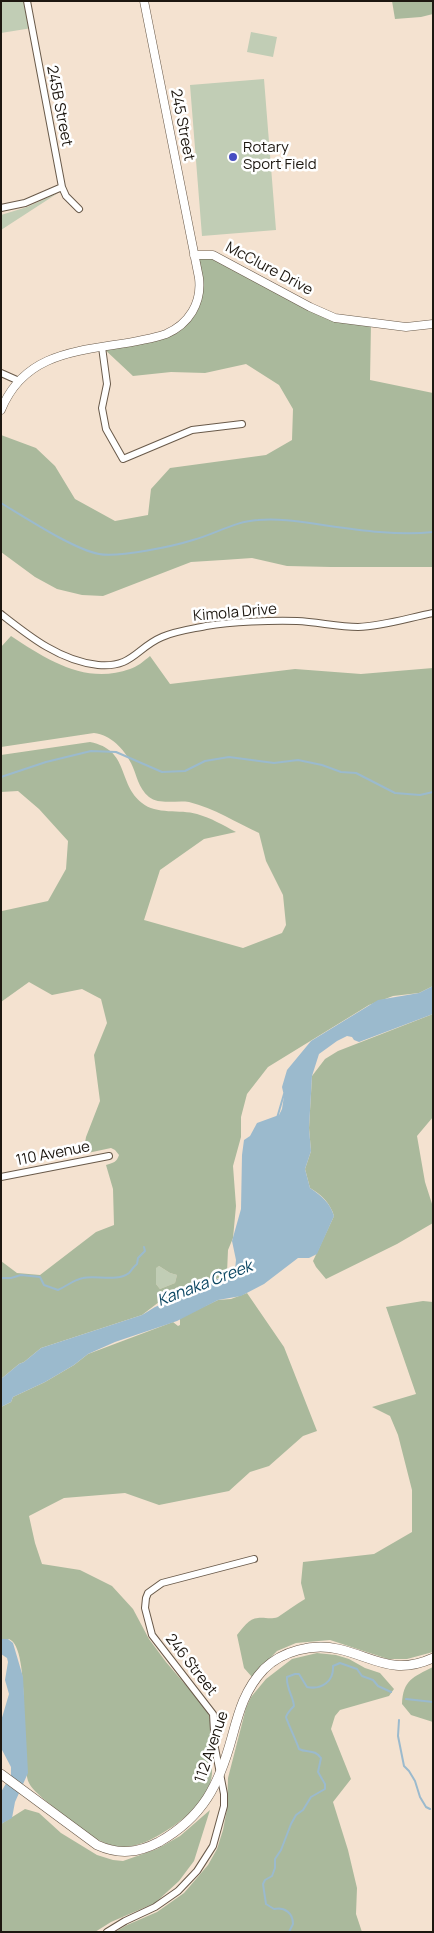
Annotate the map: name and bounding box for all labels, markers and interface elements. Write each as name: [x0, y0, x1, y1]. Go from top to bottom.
street label: 245B Street: [42, 64, 76, 148]
street label: 245 Street: [166, 88, 198, 162]
place label: Rotary Sport Field: [243, 139, 317, 174]
marker: Rotary Sport Field: [227, 151, 239, 163]
street label: McClure Drive: [222, 238, 316, 300]
street label: Kimola Drive: [192, 600, 278, 626]
street label: 110 Avenue: [14, 1138, 92, 1170]
water label: Kanaka Creek: [155, 1257, 255, 1311]
street label: 246 Street: [161, 1631, 221, 1699]
street label: 112 Avenue: [191, 1709, 233, 1785]

